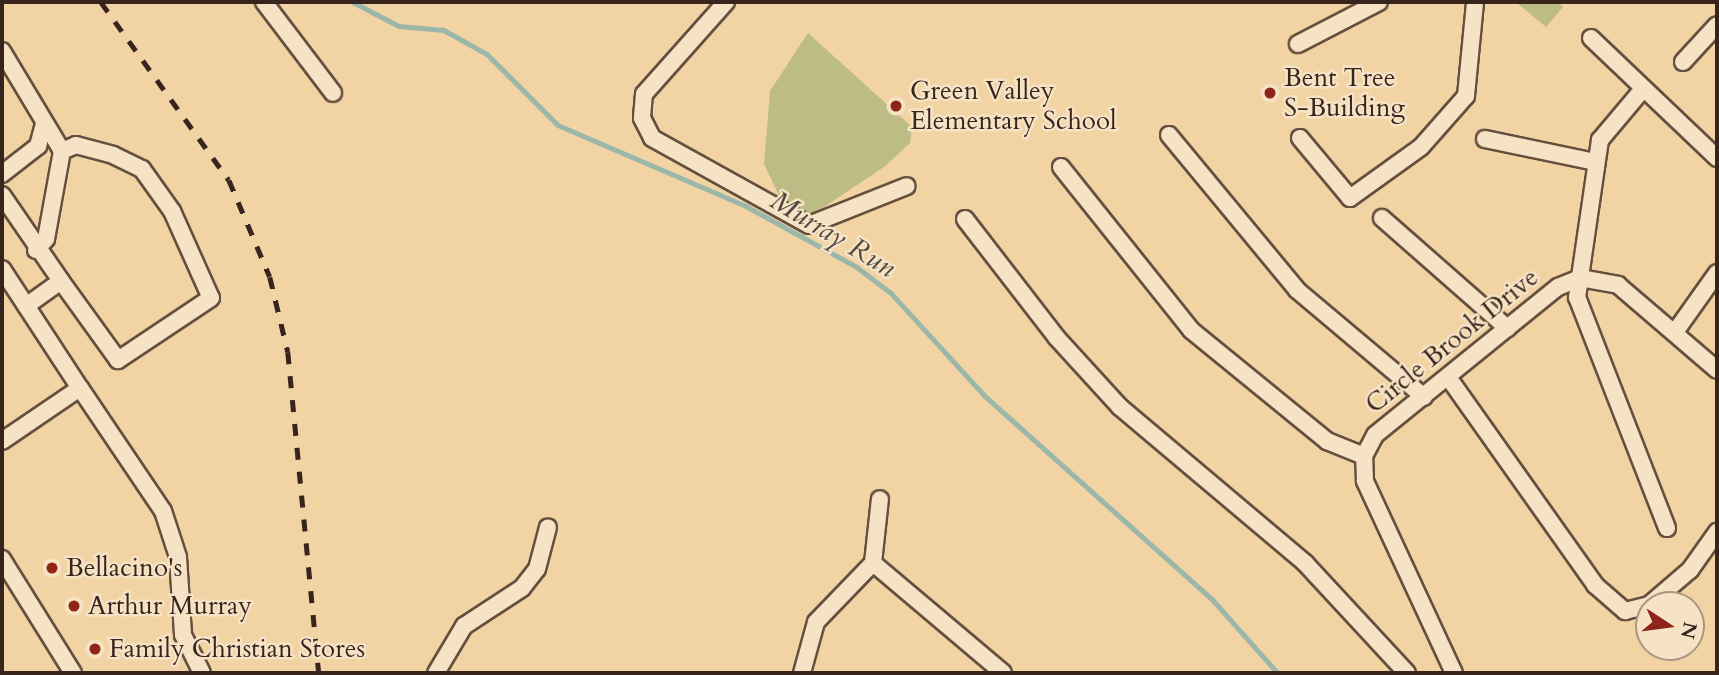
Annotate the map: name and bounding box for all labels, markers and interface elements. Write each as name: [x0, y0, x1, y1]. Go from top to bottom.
place label: Bent Tree S-Building: [1284, 62, 1405, 124]
place label: Green Valley Elementary School: [910, 75, 1117, 136]
marker: Bent Tree S-Building: [1262, 85, 1278, 101]
marker: Green Valley Elementary School: [888, 98, 904, 114]
water label: Murray Run: [764, 184, 902, 284]
street label: Circle Brook Drive: [1359, 262, 1545, 420]
place label: Bellacino's: [66, 552, 183, 584]
marker: Bellacino's: [44, 560, 60, 576]
place label: Arthur Murray: [88, 590, 252, 622]
north arrow: [1635, 591, 1705, 661]
marker: Arthur Murray: [66, 598, 82, 614]
text: N: [1674, 619, 1703, 641]
place label: Family Christian Stores: [109, 633, 365, 665]
marker: Family Christian Stores: [87, 641, 103, 657]

